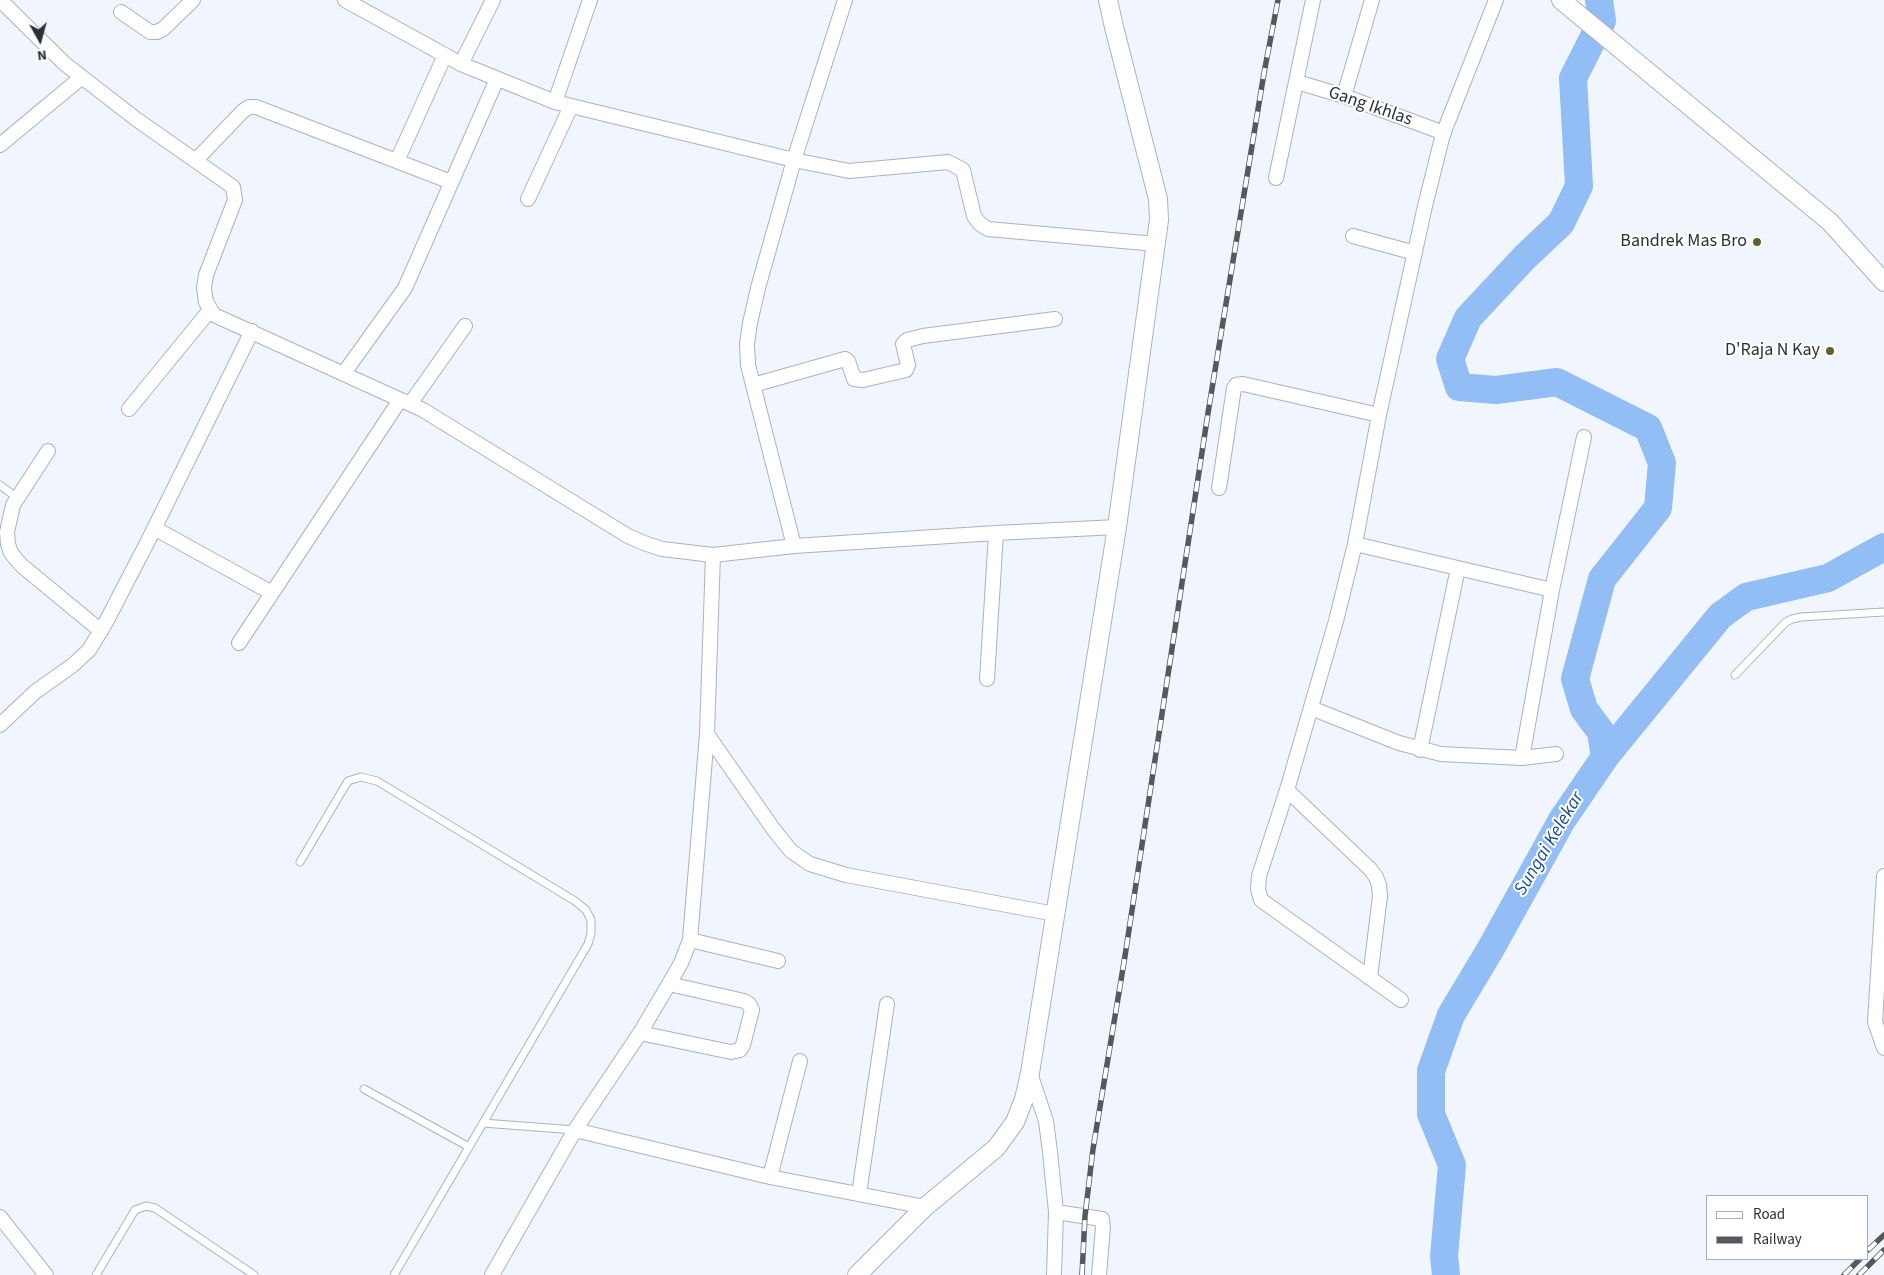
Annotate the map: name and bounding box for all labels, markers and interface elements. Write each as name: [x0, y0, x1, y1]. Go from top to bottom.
north arrow: [15, 15, 65, 65]
text: N: [36, 44, 48, 65]
street label: Gang Ikhlas: [1325, 83, 1415, 131]
place label: Bandrek Mas Bro: [1620, 231, 1747, 253]
marker: Bandrek Mas Bro: [1751, 236, 1763, 248]
place label: D'Raja N Kay: [1725, 340, 1820, 362]
marker: D'Raja N Kay: [1824, 345, 1836, 357]
water label: Sungai Kelekar: [1510, 788, 1590, 900]
legend: [1706, 1195, 1869, 1260]
text: Road: [1753, 1204, 1785, 1225]
text: Railway: [1753, 1229, 1802, 1250]

